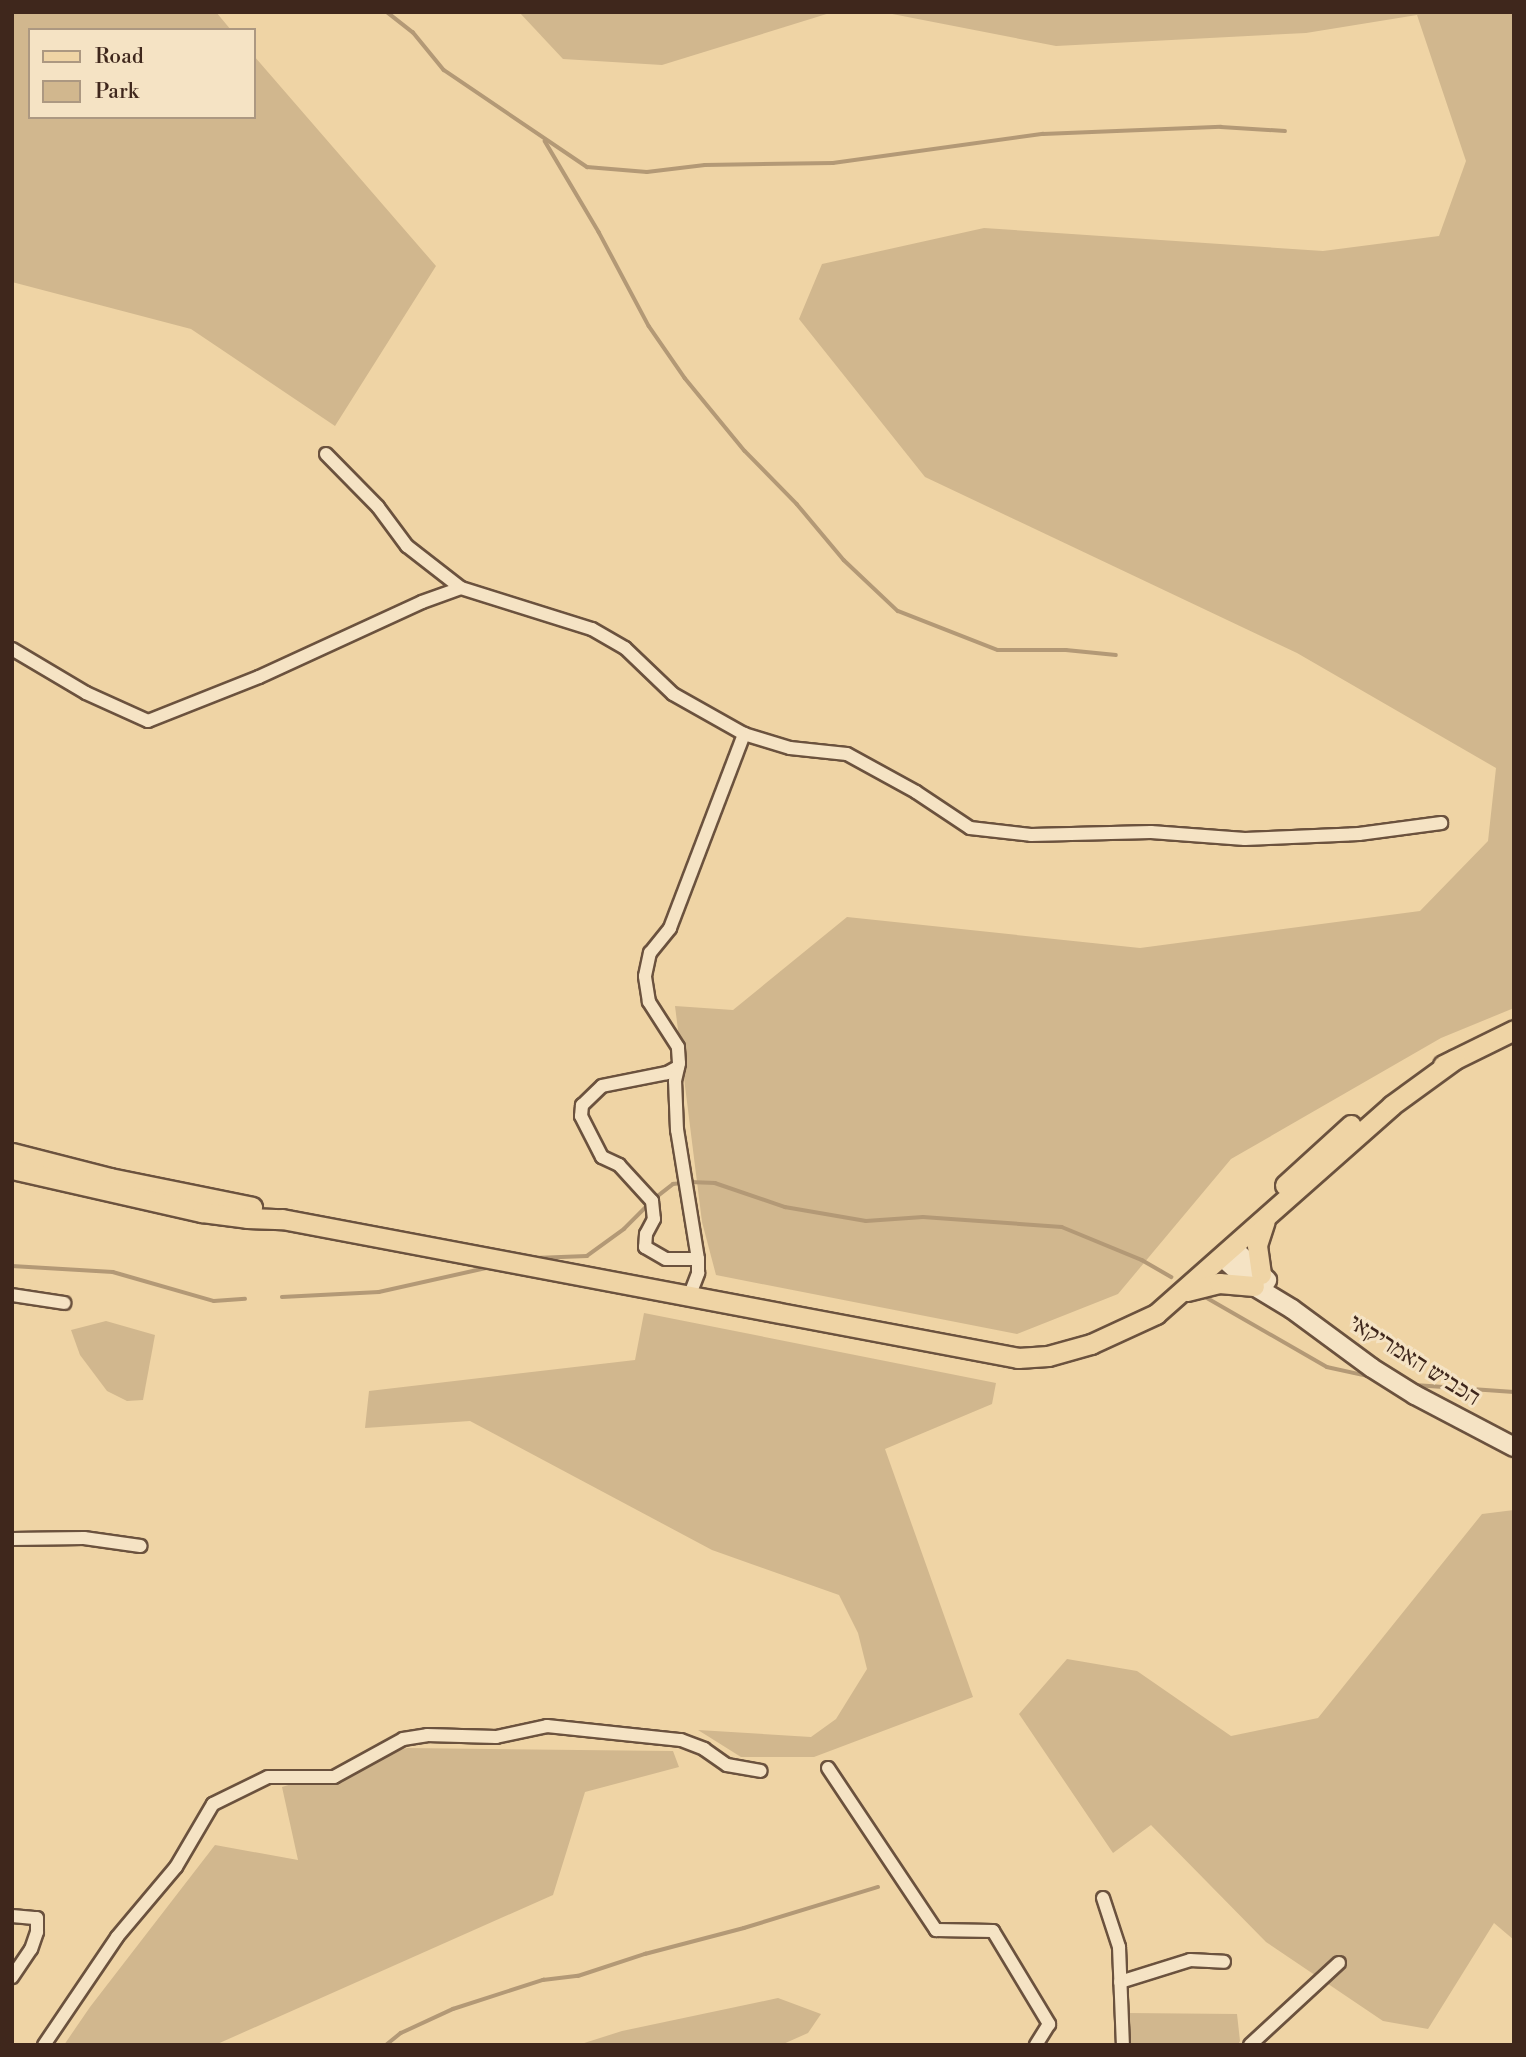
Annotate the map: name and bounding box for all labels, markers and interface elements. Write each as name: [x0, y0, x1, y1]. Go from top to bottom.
legend: [28, 28, 256, 119]
text: Road: [95, 44, 144, 70]
text: Park: [95, 79, 139, 105]
street label: הכביש האמריקאי: [1343, 1309, 1485, 1413]

